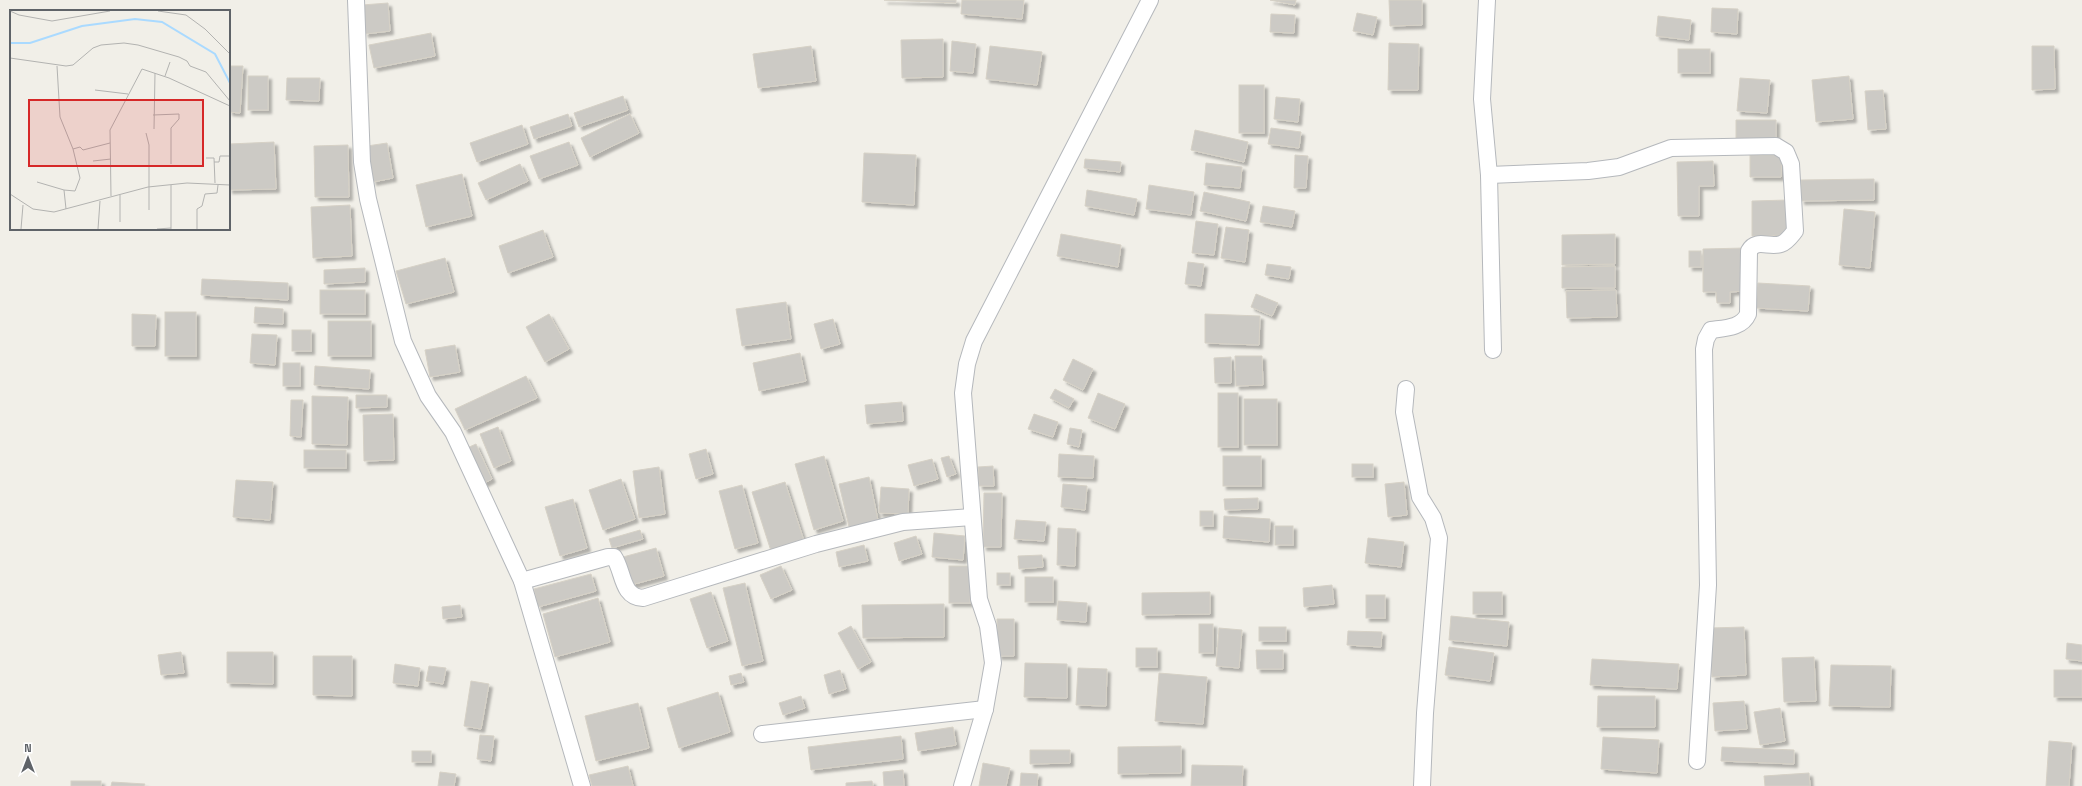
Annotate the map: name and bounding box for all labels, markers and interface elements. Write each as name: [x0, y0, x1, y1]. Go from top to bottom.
inset map: [10, 10, 230, 230]
north arrow: [8, 738, 48, 778]
text: N: [24, 741, 32, 755]

